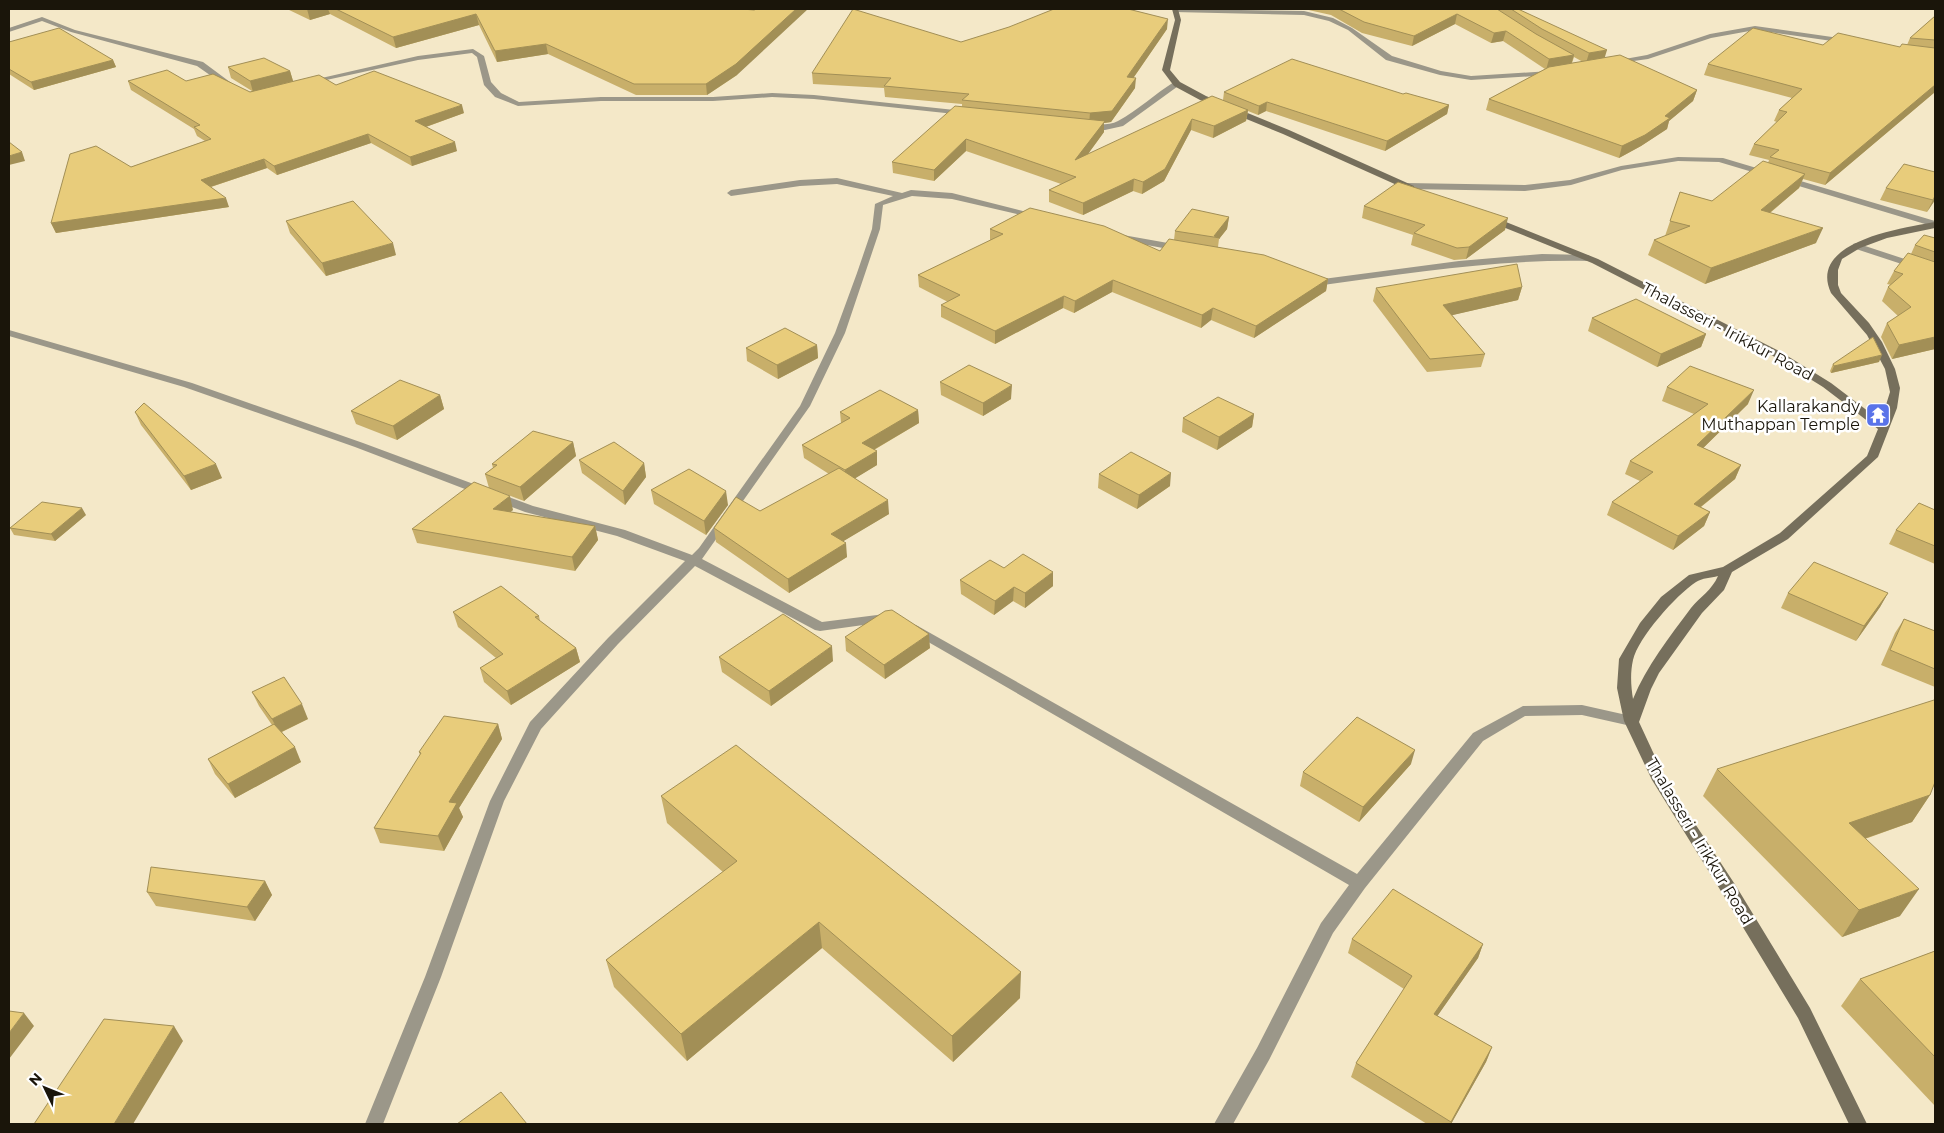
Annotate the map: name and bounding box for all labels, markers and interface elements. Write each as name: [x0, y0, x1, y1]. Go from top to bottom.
street label: Thalasseri - Irikkur Road: [1639, 278, 1817, 385]
place label: Kallarakandy Muthappan Temple: [1701, 397, 1860, 434]
temple icon: Kallarakandy Muthappan Temple: [1865, 402, 1891, 428]
street label: Thalasseri - Irikkur Road: [1642, 754, 1757, 928]
north arrow: [20, 1063, 70, 1113]
text: N: [25, 1069, 46, 1089]

